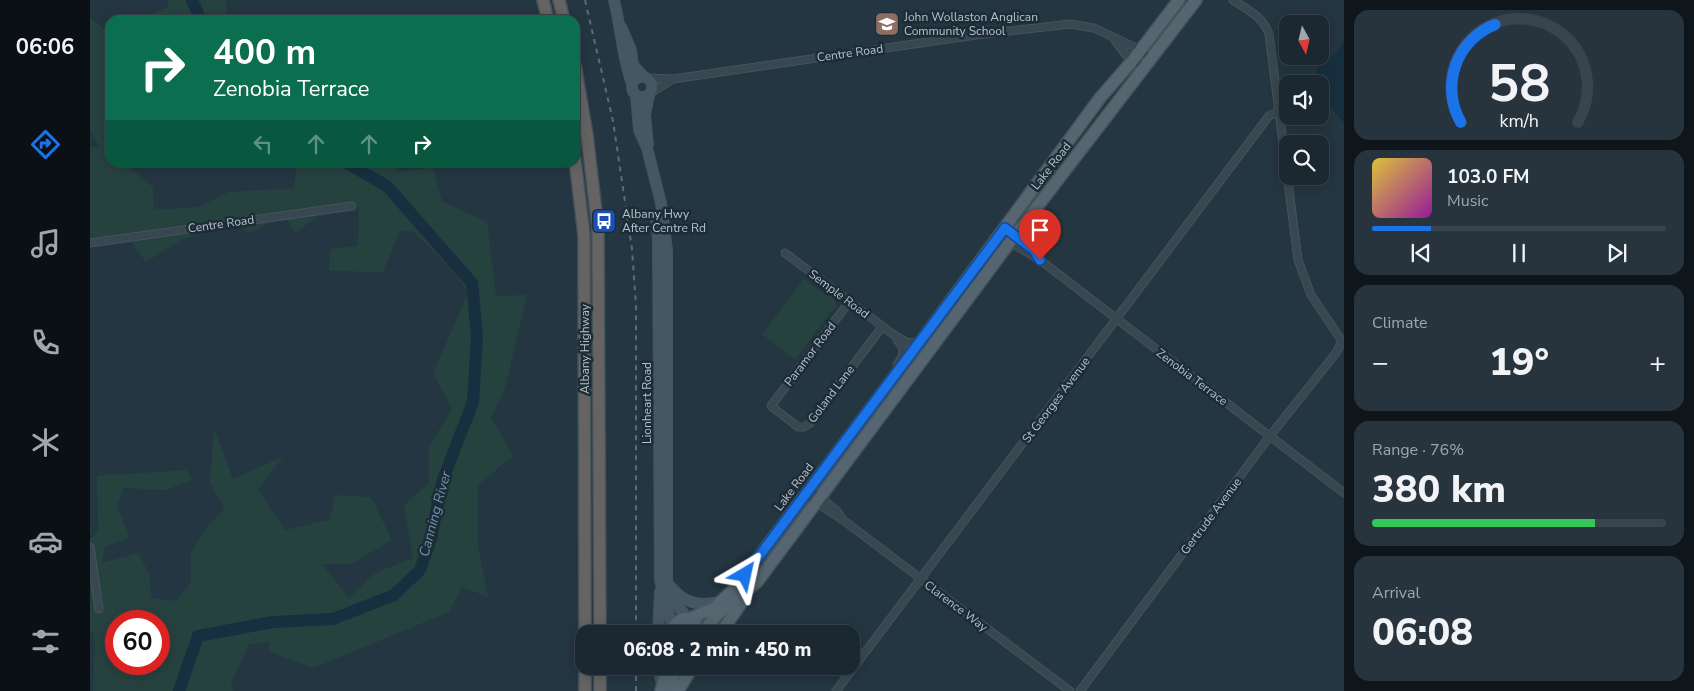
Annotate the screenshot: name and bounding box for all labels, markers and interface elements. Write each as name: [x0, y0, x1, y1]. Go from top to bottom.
place label: John Wollaston Anglican Community School: [903, 9, 1038, 39]
school or university icon: John Wollaston Anglican Community School: [874, 11, 900, 37]
north arrow: [1279, 15, 1329, 65]
map controls: [1279, 15, 1329, 185]
text: 400 m: [213, 29, 316, 76]
text: 06:06: [16, 32, 74, 62]
icon: right: [130, 35, 195, 100]
street label: Centre Road: [816, 40, 884, 66]
text: 58: [1488, 48, 1550, 119]
text: Zenobia Terrace: [213, 74, 370, 104]
button: sound: [1279, 75, 1329, 125]
text: km/h: [1499, 109, 1539, 133]
icon: directions: [28, 127, 63, 162]
icon: left: [249, 130, 277, 158]
icon: ahead: [302, 130, 330, 158]
icon: ahead: [355, 130, 383, 158]
icon: right: [408, 130, 436, 158]
button: search: [1279, 135, 1329, 185]
street label: Lake Road: [1027, 139, 1075, 193]
text: 103.0 FM: [1447, 164, 1530, 190]
text: Music: [1447, 190, 1488, 212]
place label: Albany Hwy After Centre Rd: [622, 206, 706, 236]
bus stop icon: Albany Hwy After Centre Rd: [591, 208, 617, 234]
pin: [1019, 209, 1061, 260]
street label: Centre Road: [187, 211, 255, 237]
icon: arrive: [1026, 216, 1054, 244]
icon: music: [28, 226, 63, 261]
icon: previous: [1407, 239, 1435, 267]
icon: pause: [1505, 239, 1533, 267]
icon: next: [1603, 239, 1631, 267]
street label: Semple Road: [805, 266, 873, 322]
street label: Albany Highway: [577, 303, 593, 394]
text: Climate: [1372, 312, 1427, 334]
street label: Paramor Road: [781, 319, 839, 389]
icon: phone: [28, 325, 63, 360]
text: 19°: [1489, 337, 1549, 388]
text: −: [1372, 344, 1389, 382]
text: +: [1649, 344, 1666, 382]
street label: Zenobia Terrace: [1153, 345, 1231, 409]
street label: St Georges Avenue: [1018, 354, 1094, 446]
street label: Lionheart Road: [639, 362, 655, 444]
street label: Goland Lane: [804, 362, 858, 426]
icon: climate: [28, 425, 63, 460]
text: Range · 76%: [1372, 439, 1464, 461]
street label: Lake Road: [771, 460, 817, 514]
text: 380 km: [1372, 464, 1506, 515]
water label: Canning River: [414, 468, 456, 559]
street label: Gertrude Avenue: [1177, 474, 1245, 558]
icon: car: [28, 524, 63, 559]
position arrow: [718, 548, 770, 600]
street label: Clarence Way: [921, 577, 992, 636]
text: Arrival: [1372, 582, 1420, 604]
text: 06:08: [1372, 607, 1473, 658]
speed limit sign: 60: [105, 610, 170, 675]
icon: filters: [28, 624, 63, 659]
text: 06:08 · 2 min · 450 m: [624, 637, 811, 663]

